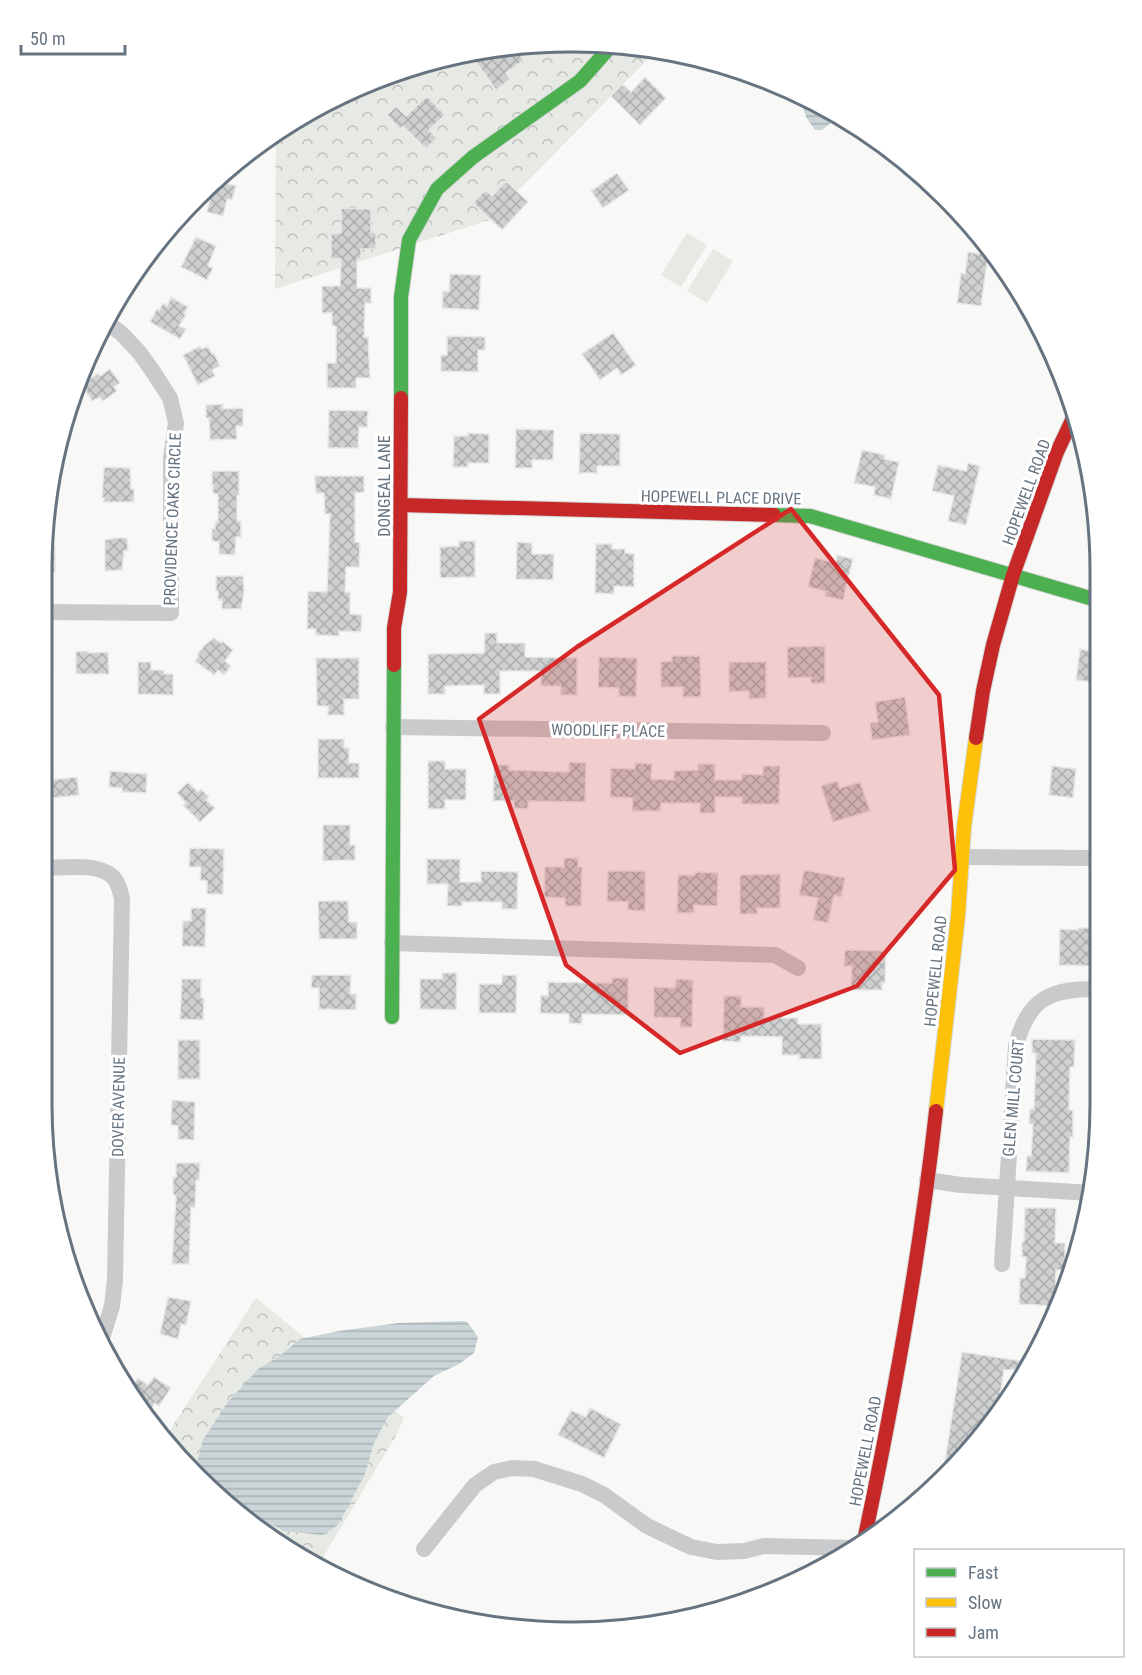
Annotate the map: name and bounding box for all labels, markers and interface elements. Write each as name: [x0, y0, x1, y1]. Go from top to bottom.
scale bar: [21, 18, 124, 56]
text: 50 m: [30, 28, 65, 49]
street label: PROVIDENCE OAKS CIRCLE: [160, 432, 185, 606]
street label: DONGEAL LANE: [375, 435, 394, 537]
street label: HOPEWELL ROAD: [998, 436, 1054, 548]
street label: HOPEWELL PLACE DRIVE: [641, 487, 801, 508]
street label: WOODLIFF PLACE: [551, 720, 665, 741]
street label: HOPEWELL ROAD: [920, 915, 951, 1028]
street label: GLEN MILL COURT: [999, 1039, 1028, 1157]
street label: DOVER AVENUE: [108, 1057, 129, 1157]
street label: HOPEWELL ROAD: [846, 1394, 885, 1508]
legend: [914, 1549, 1124, 1657]
text: Fast: [968, 1562, 999, 1583]
text: Slow: [968, 1592, 1003, 1613]
text: Jam: [968, 1622, 999, 1643]

